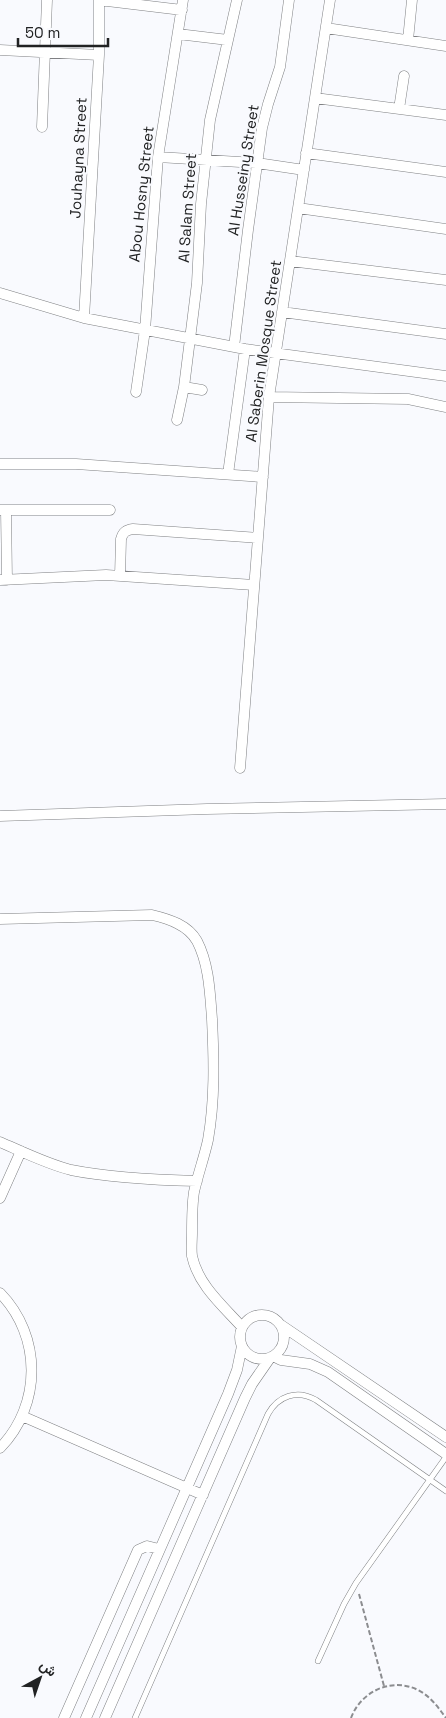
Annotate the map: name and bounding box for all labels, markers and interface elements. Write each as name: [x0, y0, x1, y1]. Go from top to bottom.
scale bar: [18, 15, 108, 47]
text: 50 m: [25, 23, 60, 42]
street label: Jouhayna Street: [65, 97, 91, 219]
street label: Al Husseiny Street: [223, 103, 263, 237]
street label: Abou Hosny Street: [124, 125, 158, 263]
street label: Al Salam Street: [174, 153, 200, 263]
street label: Al Saberin Mosque Street: [241, 259, 285, 443]
north arrow: [15, 1653, 65, 1703]
text: ش: [36, 1656, 61, 1680]

